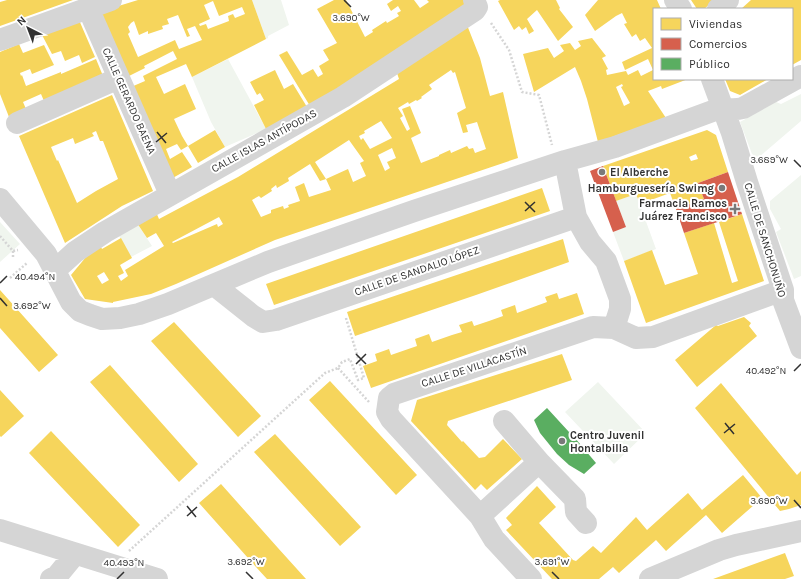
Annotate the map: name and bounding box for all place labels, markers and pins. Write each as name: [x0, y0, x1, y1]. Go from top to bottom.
place label: El Alberche: [610, 166, 668, 179]
marker: El Alberche: [597, 167, 607, 177]
place label: Hamburguesería Swimg: [588, 182, 715, 195]
marker: Hamburguesería Swimg: [717, 183, 727, 193]
place label: Farmacia Ramos Juárez Francisco: [639, 197, 727, 223]
marker: Farmacia Ramos Juárez Francisco: [730, 204, 740, 214]
place label: Centro Juvenil Hontalbilla: [570, 429, 644, 455]
marker: Centro Juvenil Hontalbilla: [557, 436, 567, 446]

